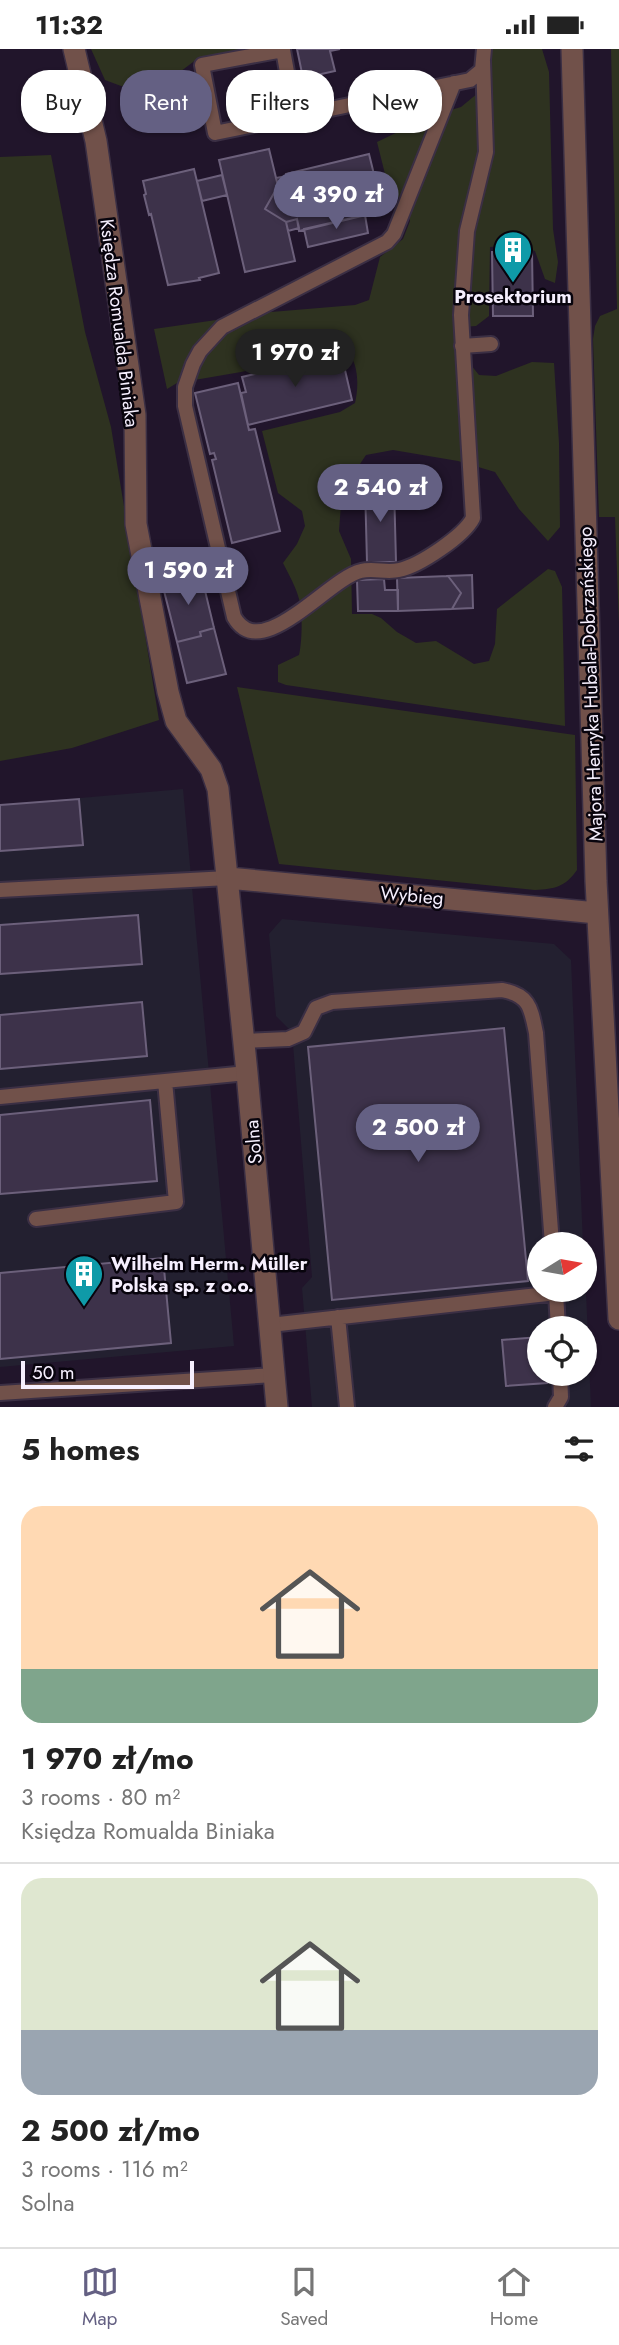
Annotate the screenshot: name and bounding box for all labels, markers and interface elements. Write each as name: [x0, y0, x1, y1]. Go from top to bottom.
text: 11:32: [35, 6, 103, 44]
chip: Buy: [21, 70, 106, 133]
chip: Rent: [120, 70, 212, 133]
chip: Filters: [226, 70, 334, 133]
chip: New: [348, 70, 442, 133]
pin: 4 390 zł: [264, 171, 408, 231]
text: 4 390 zł: [290, 177, 382, 211]
street label: Księdza Romualda Biniaka: [93, 217, 146, 429]
building icon: Prosektorium: [492, 229, 534, 284]
place label: Prosektorium: [454, 283, 572, 310]
pin: 1 970 zł: [223, 329, 367, 389]
text: 1 970 zł: [251, 335, 339, 369]
pin: 2 540 zł: [308, 465, 452, 524]
text: 2 540 zł: [333, 470, 427, 504]
street label: Majora Henryka Hubala-Dobrzańskiego: [572, 526, 609, 842]
pin: 1 590 zł: [116, 547, 260, 607]
text: 1 590 zł: [143, 553, 233, 587]
street label: Wybieg: [379, 879, 445, 912]
pin: 2 500 zł: [346, 1105, 490, 1164]
text: 2 500 zł: [372, 1110, 464, 1144]
street label: Solna: [238, 1119, 269, 1165]
north arrow: [527, 1232, 597, 1302]
map controls: [527, 1232, 597, 1386]
place label: Wilhelm Herm. Müller Polska sp. z o.o.: [111, 1250, 308, 1299]
building icon: Wilhelm Herm. Müller Polska sp. z o.o.: [63, 1253, 105, 1308]
button: locate: [527, 1316, 597, 1386]
scale bar: [21, 1358, 194, 1390]
text: 50 m: [32, 1359, 75, 1386]
text: 5 homes: [21, 1428, 140, 1471]
icon: filters: [560, 1430, 598, 1468]
icon: home: [247, 1551, 373, 1677]
text: 1 970 zł/mo: [21, 1737, 194, 1780]
text: 3 rooms · 80 m²: [21, 1780, 180, 1814]
text: Księdza Romualda Biniaka: [21, 1814, 275, 1848]
icon: home: [247, 1923, 373, 2049]
text: 2 500 zł/mo: [21, 2109, 200, 2152]
text: 3 rooms · 116 m²: [21, 2152, 188, 2186]
text: Solna: [21, 2186, 75, 2220]
tab: Map: [81, 2263, 119, 2332]
tab: Saved: [280, 2263, 328, 2332]
tab: Home: [490, 2263, 538, 2332]

